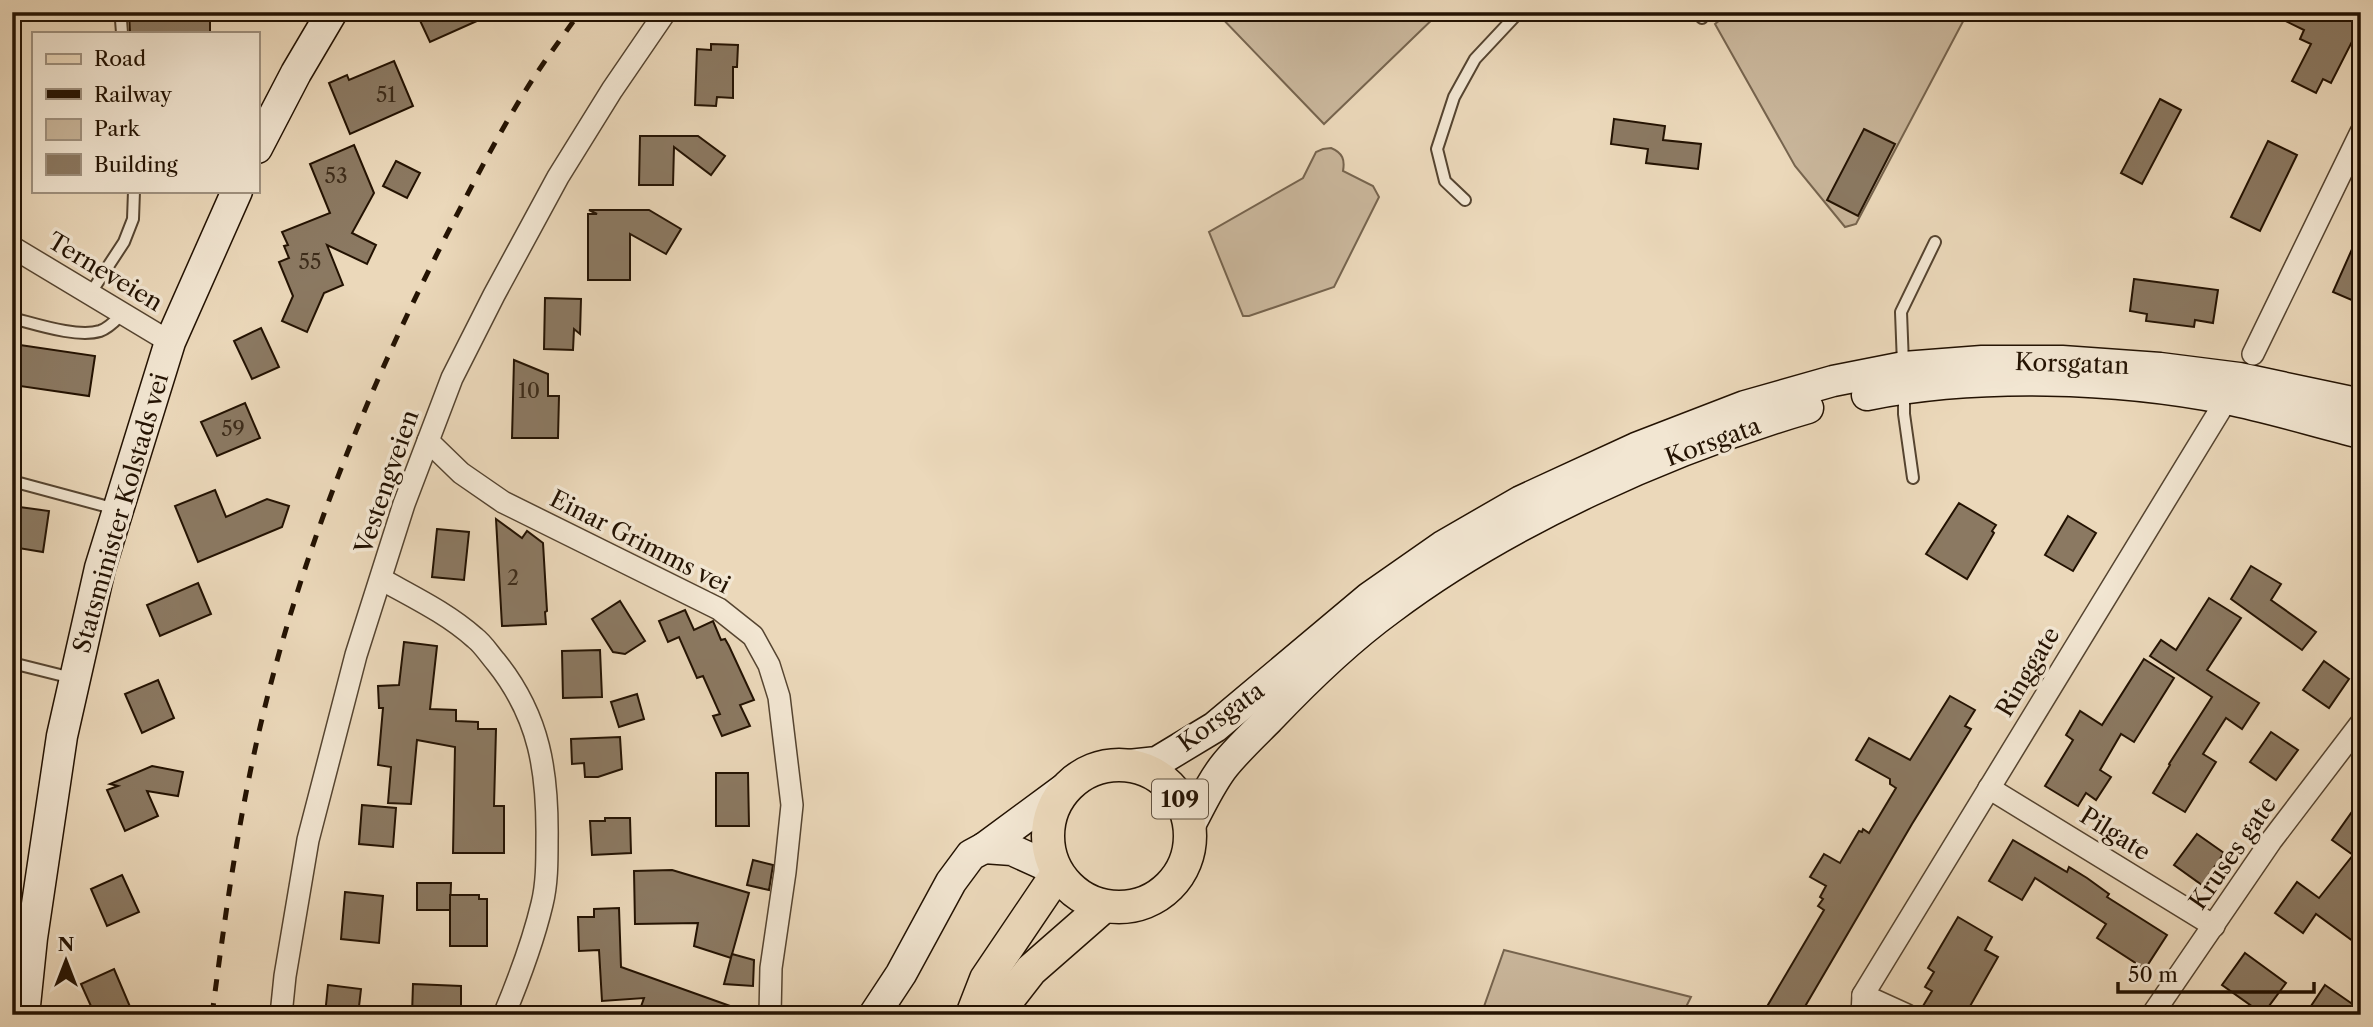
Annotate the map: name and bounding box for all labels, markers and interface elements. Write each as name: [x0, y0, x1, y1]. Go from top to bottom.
legend: [32, 32, 259, 192]
text: Road: [94, 46, 146, 71]
text: Railway: [94, 82, 172, 107]
house number: 51: [376, 82, 396, 107]
text: Park: [94, 116, 140, 141]
text: Building: [94, 152, 179, 177]
house number: 53: [325, 163, 347, 188]
street label: Terneveien: [43, 226, 168, 317]
house number: 55: [299, 249, 321, 274]
street label: Korsgatan: [2014, 347, 2130, 380]
street label: Statsminister Kolstads vei: [67, 370, 174, 656]
house number: 10: [518, 378, 540, 403]
street label: Vestengveien: [348, 406, 425, 558]
street label: Korsgata: [1661, 411, 1765, 472]
house number: 59: [221, 416, 245, 441]
street label: Einar Grimms vei: [545, 484, 735, 599]
house number: 2: [507, 565, 519, 590]
street label: Ringgate: [1989, 622, 2066, 722]
street label: Korsgata: [1172, 675, 1270, 758]
road number: 109: [1152, 779, 1208, 818]
street label: Kruses gate: [2183, 791, 2282, 915]
street label: Pilgate: [2075, 801, 2156, 866]
north arrow: [32, 926, 102, 996]
text: N: [58, 933, 74, 956]
scale bar: [2118, 950, 2314, 994]
text: 50 m: [2128, 962, 2178, 987]

